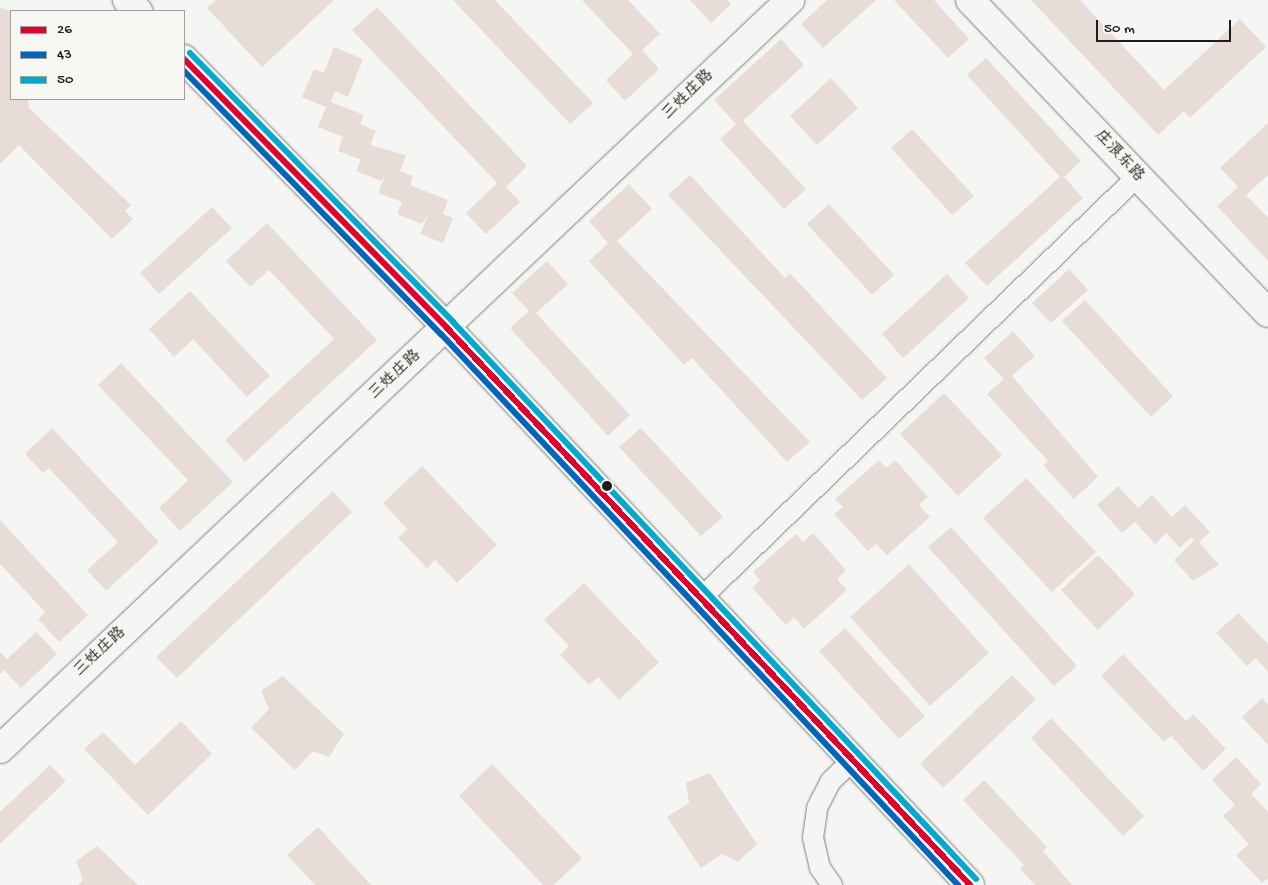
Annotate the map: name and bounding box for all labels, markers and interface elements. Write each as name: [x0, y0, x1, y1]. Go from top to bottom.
legend: [10, 10, 185, 100]
scale bar: [1098, 10, 1233, 42]
text: 50 m: [1104, 20, 1135, 38]
text: 26: [57, 21, 72, 39]
text: 43: [57, 46, 72, 64]
street label: 三姓庄路: [659, 67, 719, 125]
text: 50: [57, 71, 73, 89]
street label: 庄浪东路: [1089, 127, 1147, 187]
street label: 三姓庄路: [366, 347, 426, 405]
unlabelled marker: [602, 481, 612, 491]
street label: 三姓庄路: [71, 624, 131, 682]

